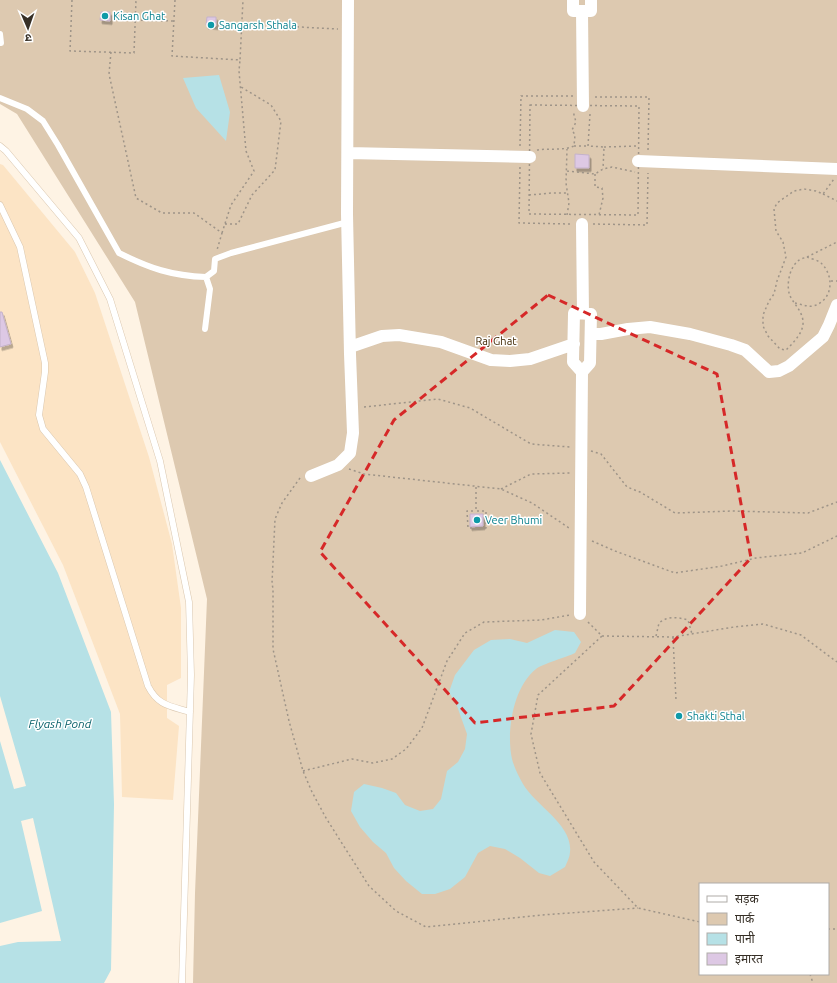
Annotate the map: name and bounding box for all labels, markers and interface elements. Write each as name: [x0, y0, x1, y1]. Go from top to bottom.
north arrow: [8, 8, 48, 48]
place label: Kisan Ghat: [113, 10, 166, 22]
marker: Kisan Ghat: [100, 11, 110, 21]
place label: Sangarsh Sthala: [219, 19, 297, 31]
marker: Sangarsh Sthala: [206, 20, 216, 30]
text: उ: [24, 32, 32, 44]
park label: Raj Ghat: [475, 335, 517, 347]
place label: Veer Bhumi: [485, 514, 542, 526]
marker: Veer Bhumi: [472, 515, 482, 525]
place label: Shakti Sthal: [687, 710, 745, 722]
marker: Shakti Sthal: [674, 711, 684, 721]
water label: Flyash Pond: [29, 717, 92, 730]
legend: [699, 883, 829, 975]
text: सड़क: [735, 892, 760, 906]
text: पार्क: [735, 912, 755, 925]
text: पानी: [735, 931, 756, 945]
text: इमारत: [735, 952, 764, 966]

